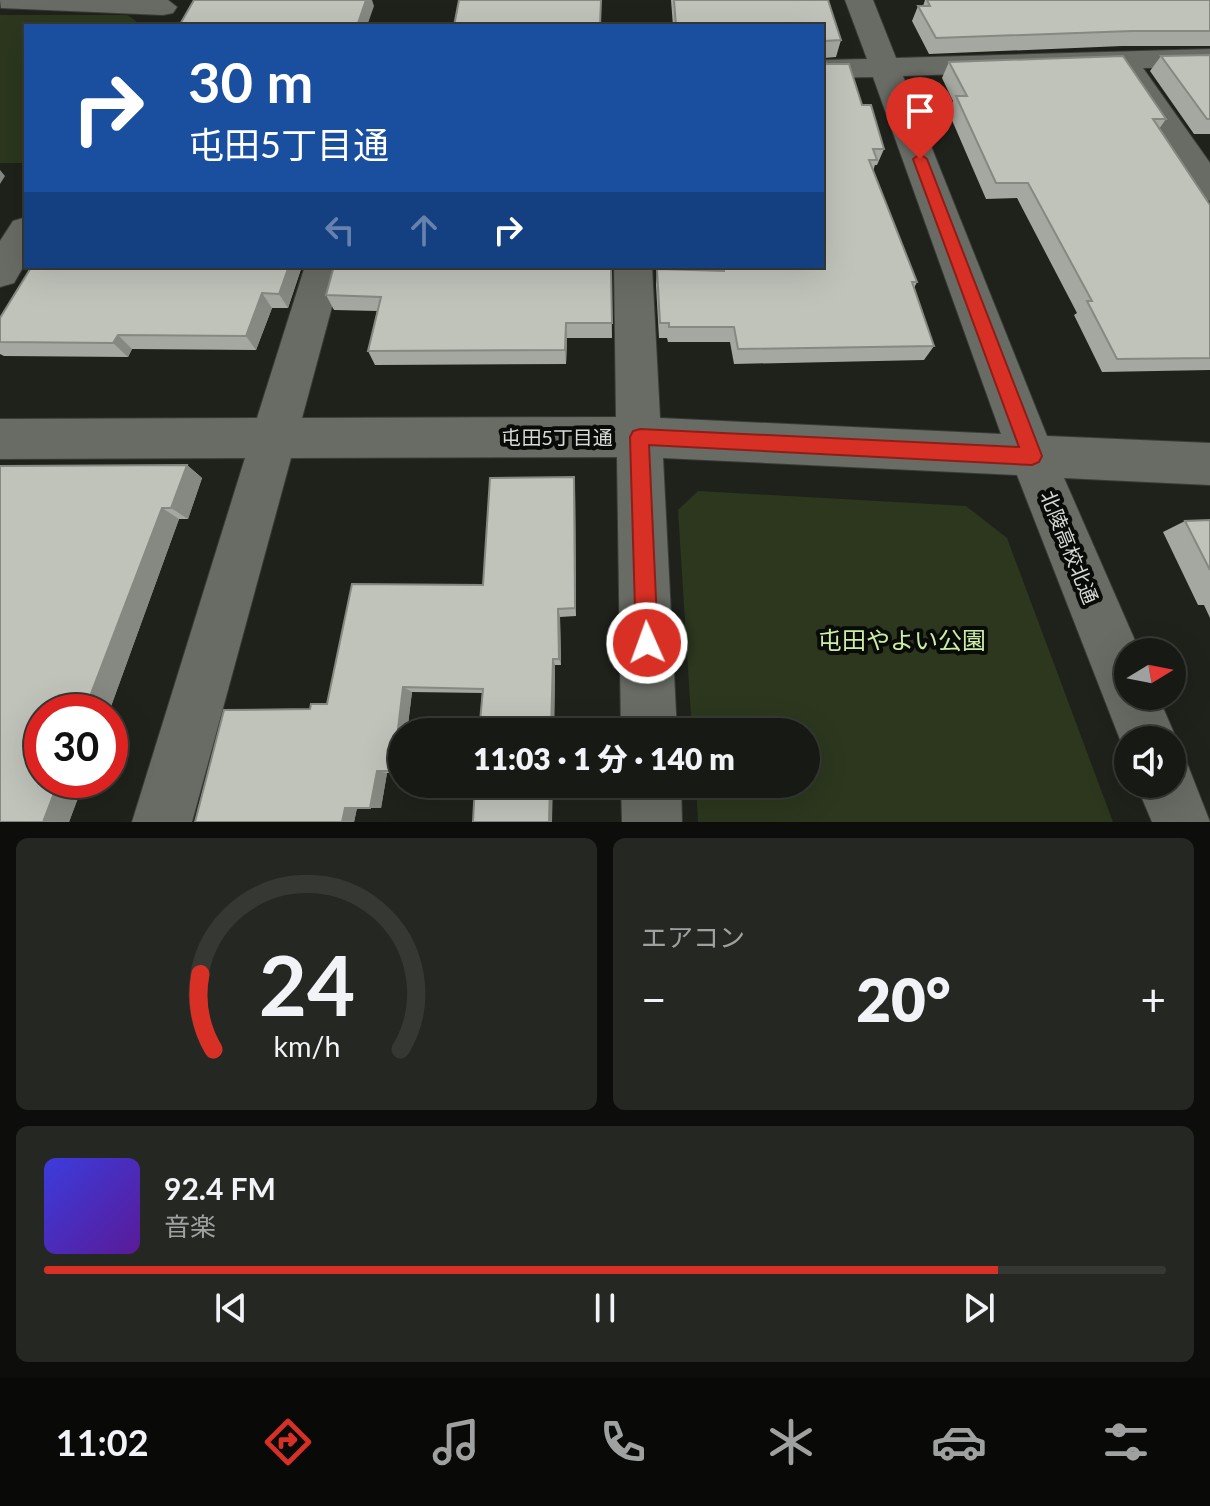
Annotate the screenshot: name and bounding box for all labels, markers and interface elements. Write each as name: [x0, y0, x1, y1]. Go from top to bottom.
text: 30 m: [188, 48, 313, 115]
icon: right: [56, 56, 160, 160]
pin: [886, 77, 954, 159]
icon: arrive: [898, 89, 942, 133]
text: 屯田5丁目通: [188, 122, 389, 166]
icon: left: [318, 208, 362, 252]
icon: ahead: [402, 208, 446, 252]
icon: right: [486, 208, 530, 252]
street label: 屯田5丁目通: [501, 425, 613, 449]
street label: 北陵高校北通: [1036, 487, 1104, 607]
position arrow: [605, 601, 689, 685]
park label: 屯田やよい公園: [818, 625, 986, 654]
north arrow: [1114, 638, 1186, 710]
map controls: [1114, 638, 1186, 798]
speed limit sign: 30: [24, 694, 128, 798]
button: sound: [1114, 726, 1186, 798]
text: 11:03 · 1 分 · 140 m: [473, 740, 735, 776]
text: エアコン: [641, 921, 745, 953]
text: 24: [258, 934, 355, 1034]
text: 20°: [856, 963, 951, 1035]
text: −: [641, 973, 667, 1025]
text: +: [1140, 973, 1166, 1025]
text: km/h: [273, 1029, 340, 1063]
text: 92.4 FM: [164, 1170, 276, 1206]
text: 音楽: [164, 1210, 216, 1242]
icon: previous: [209, 1286, 253, 1330]
icon: pause: [583, 1286, 627, 1330]
icon: next: [957, 1286, 1001, 1330]
icon: directions: [260, 1414, 316, 1470]
icon: music: [428, 1414, 484, 1470]
icon: phone: [595, 1414, 651, 1470]
icon: climate: [763, 1414, 819, 1470]
icon: car: [931, 1414, 987, 1470]
icon: filters: [1098, 1414, 1154, 1470]
text: 11:02: [56, 1420, 149, 1464]

